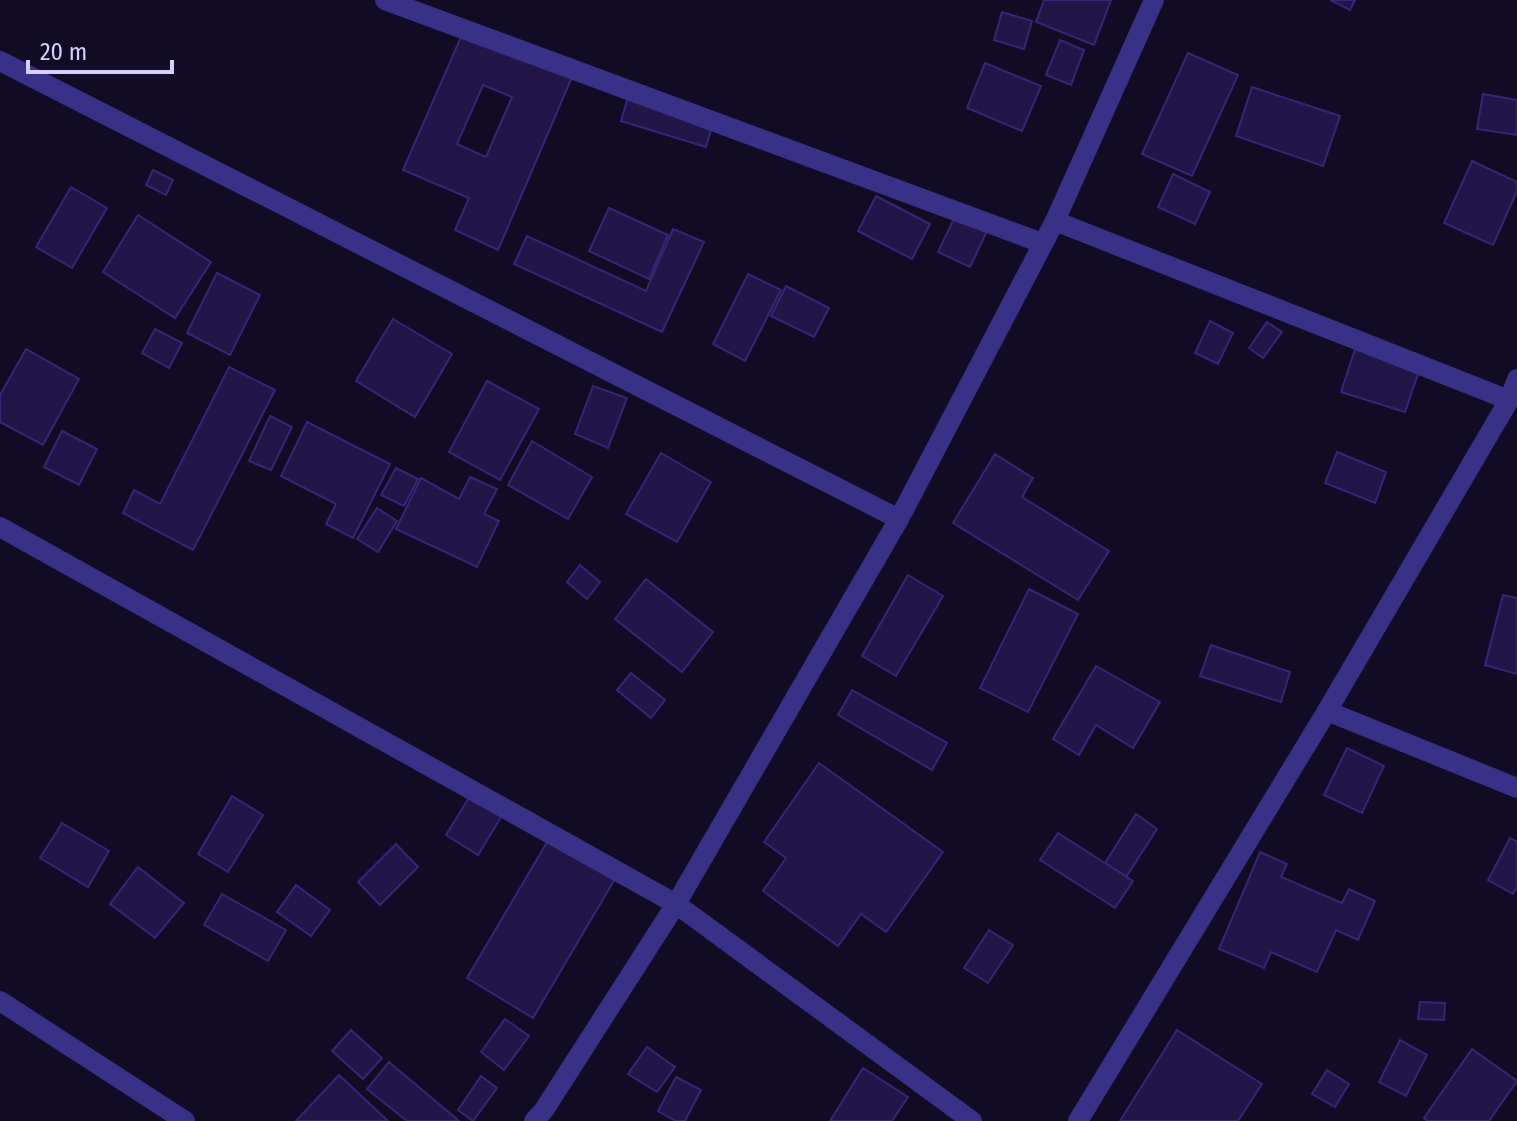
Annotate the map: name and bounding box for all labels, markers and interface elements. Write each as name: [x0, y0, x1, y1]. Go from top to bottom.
scale bar: [28, 24, 172, 74]
text: 20 m: [40, 38, 87, 66]

